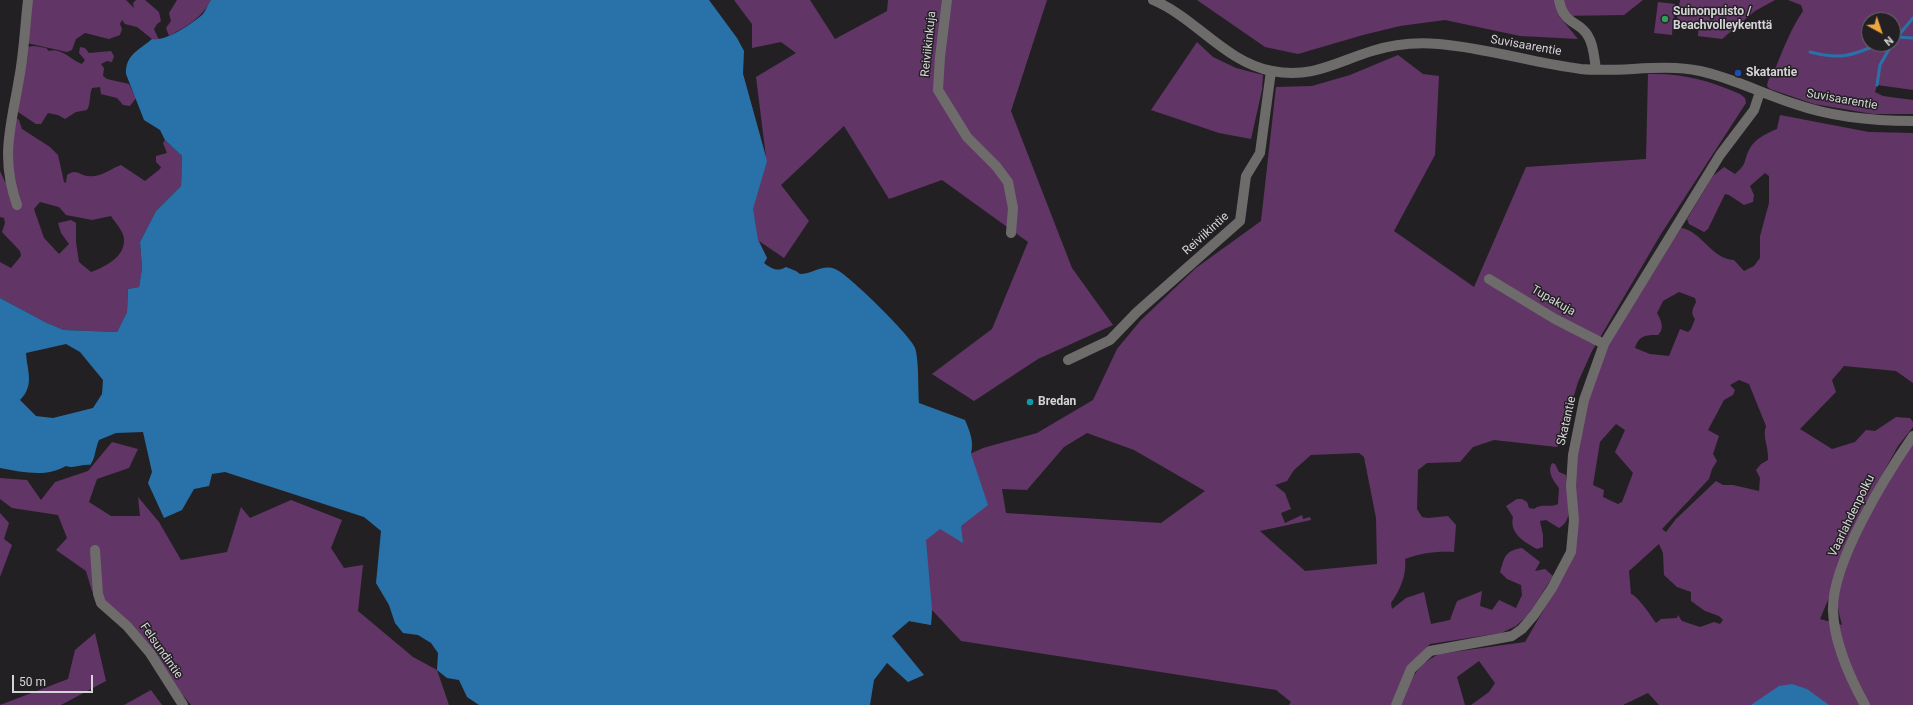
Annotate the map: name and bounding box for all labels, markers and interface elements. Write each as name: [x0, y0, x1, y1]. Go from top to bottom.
place label: Suinonpuisto / Beachvolleykenttä: [1673, 5, 1772, 33]
street label: Reiviikinkuja: [918, 10, 940, 78]
north arrow: [1861, 12, 1901, 52]
marker: Suinonpuisto / Beachvolleykenttä: [1660, 14, 1670, 24]
street label: Suvisaarentie: [1489, 33, 1563, 59]
text: N: [1881, 33, 1896, 48]
place label: Skatantie: [1746, 66, 1797, 80]
marker: Skatantie: [1733, 68, 1743, 78]
street label: Suvisaarentie: [1805, 87, 1879, 113]
street label: Reiviikintie: [1180, 210, 1232, 258]
street label: Tupakuja: [1528, 283, 1578, 319]
place label: Bredan: [1038, 395, 1076, 409]
street label: Skatantie: [1554, 395, 1580, 447]
marker: Bredan: [1025, 397, 1035, 407]
street label: Vaarlahdenpolku: [1826, 473, 1878, 559]
street label: Felsundintie: [137, 620, 185, 682]
scale bar: [14, 667, 95, 693]
text: 50 m: [19, 675, 46, 689]

